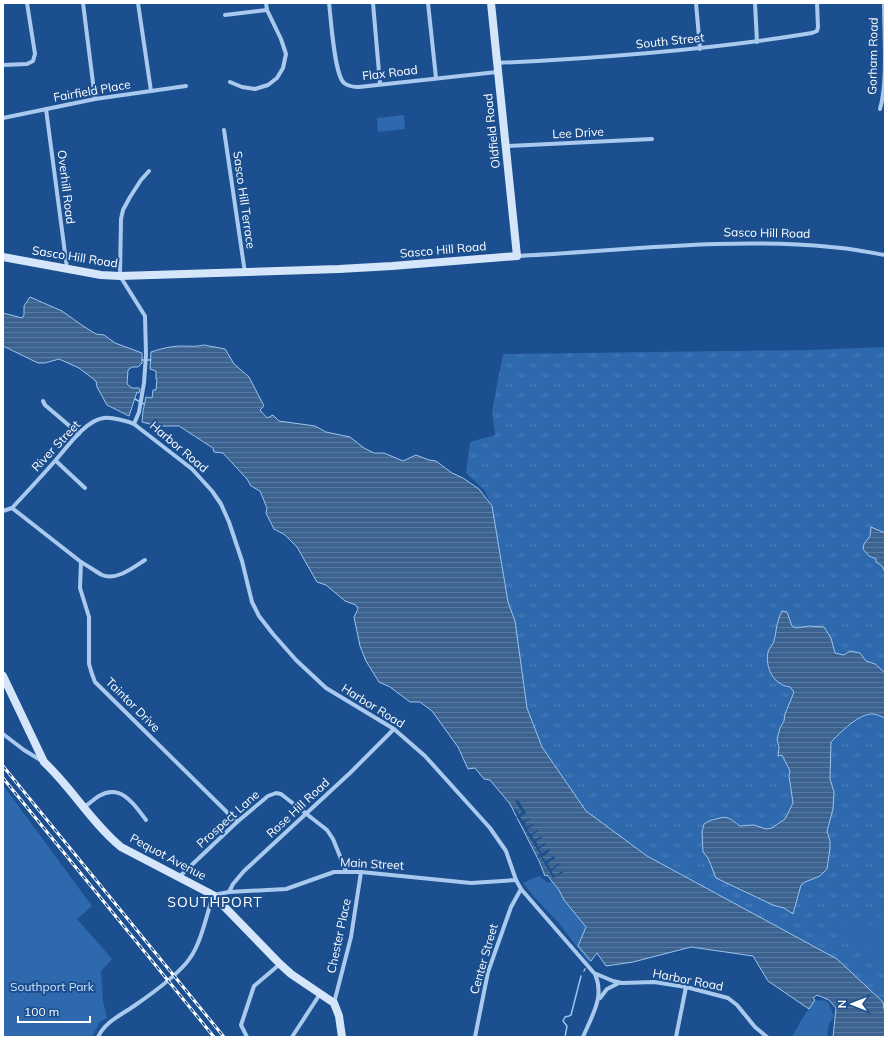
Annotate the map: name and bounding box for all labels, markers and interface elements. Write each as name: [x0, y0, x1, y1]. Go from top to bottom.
street label: Gorham Road: [864, 17, 881, 95]
street label: South Street: [635, 29, 705, 52]
street label: Flax Road: [361, 62, 419, 83]
street label: Fairfield Place: [52, 76, 132, 105]
street label: Oldfield Road: [480, 93, 503, 169]
street label: Lee Drive: [552, 124, 604, 141]
street label: Overhill Road: [55, 149, 78, 225]
street label: Sasco Hill Terrace: [230, 150, 259, 250]
street label: Sasco Hill Road: [724, 224, 811, 241]
street label: Sasco Hill Road: [399, 238, 487, 261]
street label: Sasco Hill Road: [31, 242, 119, 271]
street label: River Street: [28, 417, 83, 474]
street label: Harbor Road: [147, 418, 212, 475]
street label: Taintor Drive: [103, 674, 164, 735]
street label: Harbor Road: [339, 680, 408, 731]
street label: Rose Hill Road: [263, 775, 332, 841]
street label: Prospect Lane: [193, 787, 262, 851]
street label: Pequot Avenue: [128, 830, 209, 883]
street label: Main Street: [340, 854, 404, 873]
district label: SOUTHPORT: [167, 893, 263, 911]
street label: Chester Place: [323, 897, 354, 975]
street label: Center Street: [466, 922, 501, 996]
street label: Harbor Road: [651, 965, 725, 994]
park label: Southport Park: [10, 979, 95, 994]
north arrow: [832, 984, 872, 1024]
scale bar: [18, 998, 90, 1024]
text: N: [835, 1000, 849, 1008]
text: 100 m: [24, 1004, 59, 1019]

